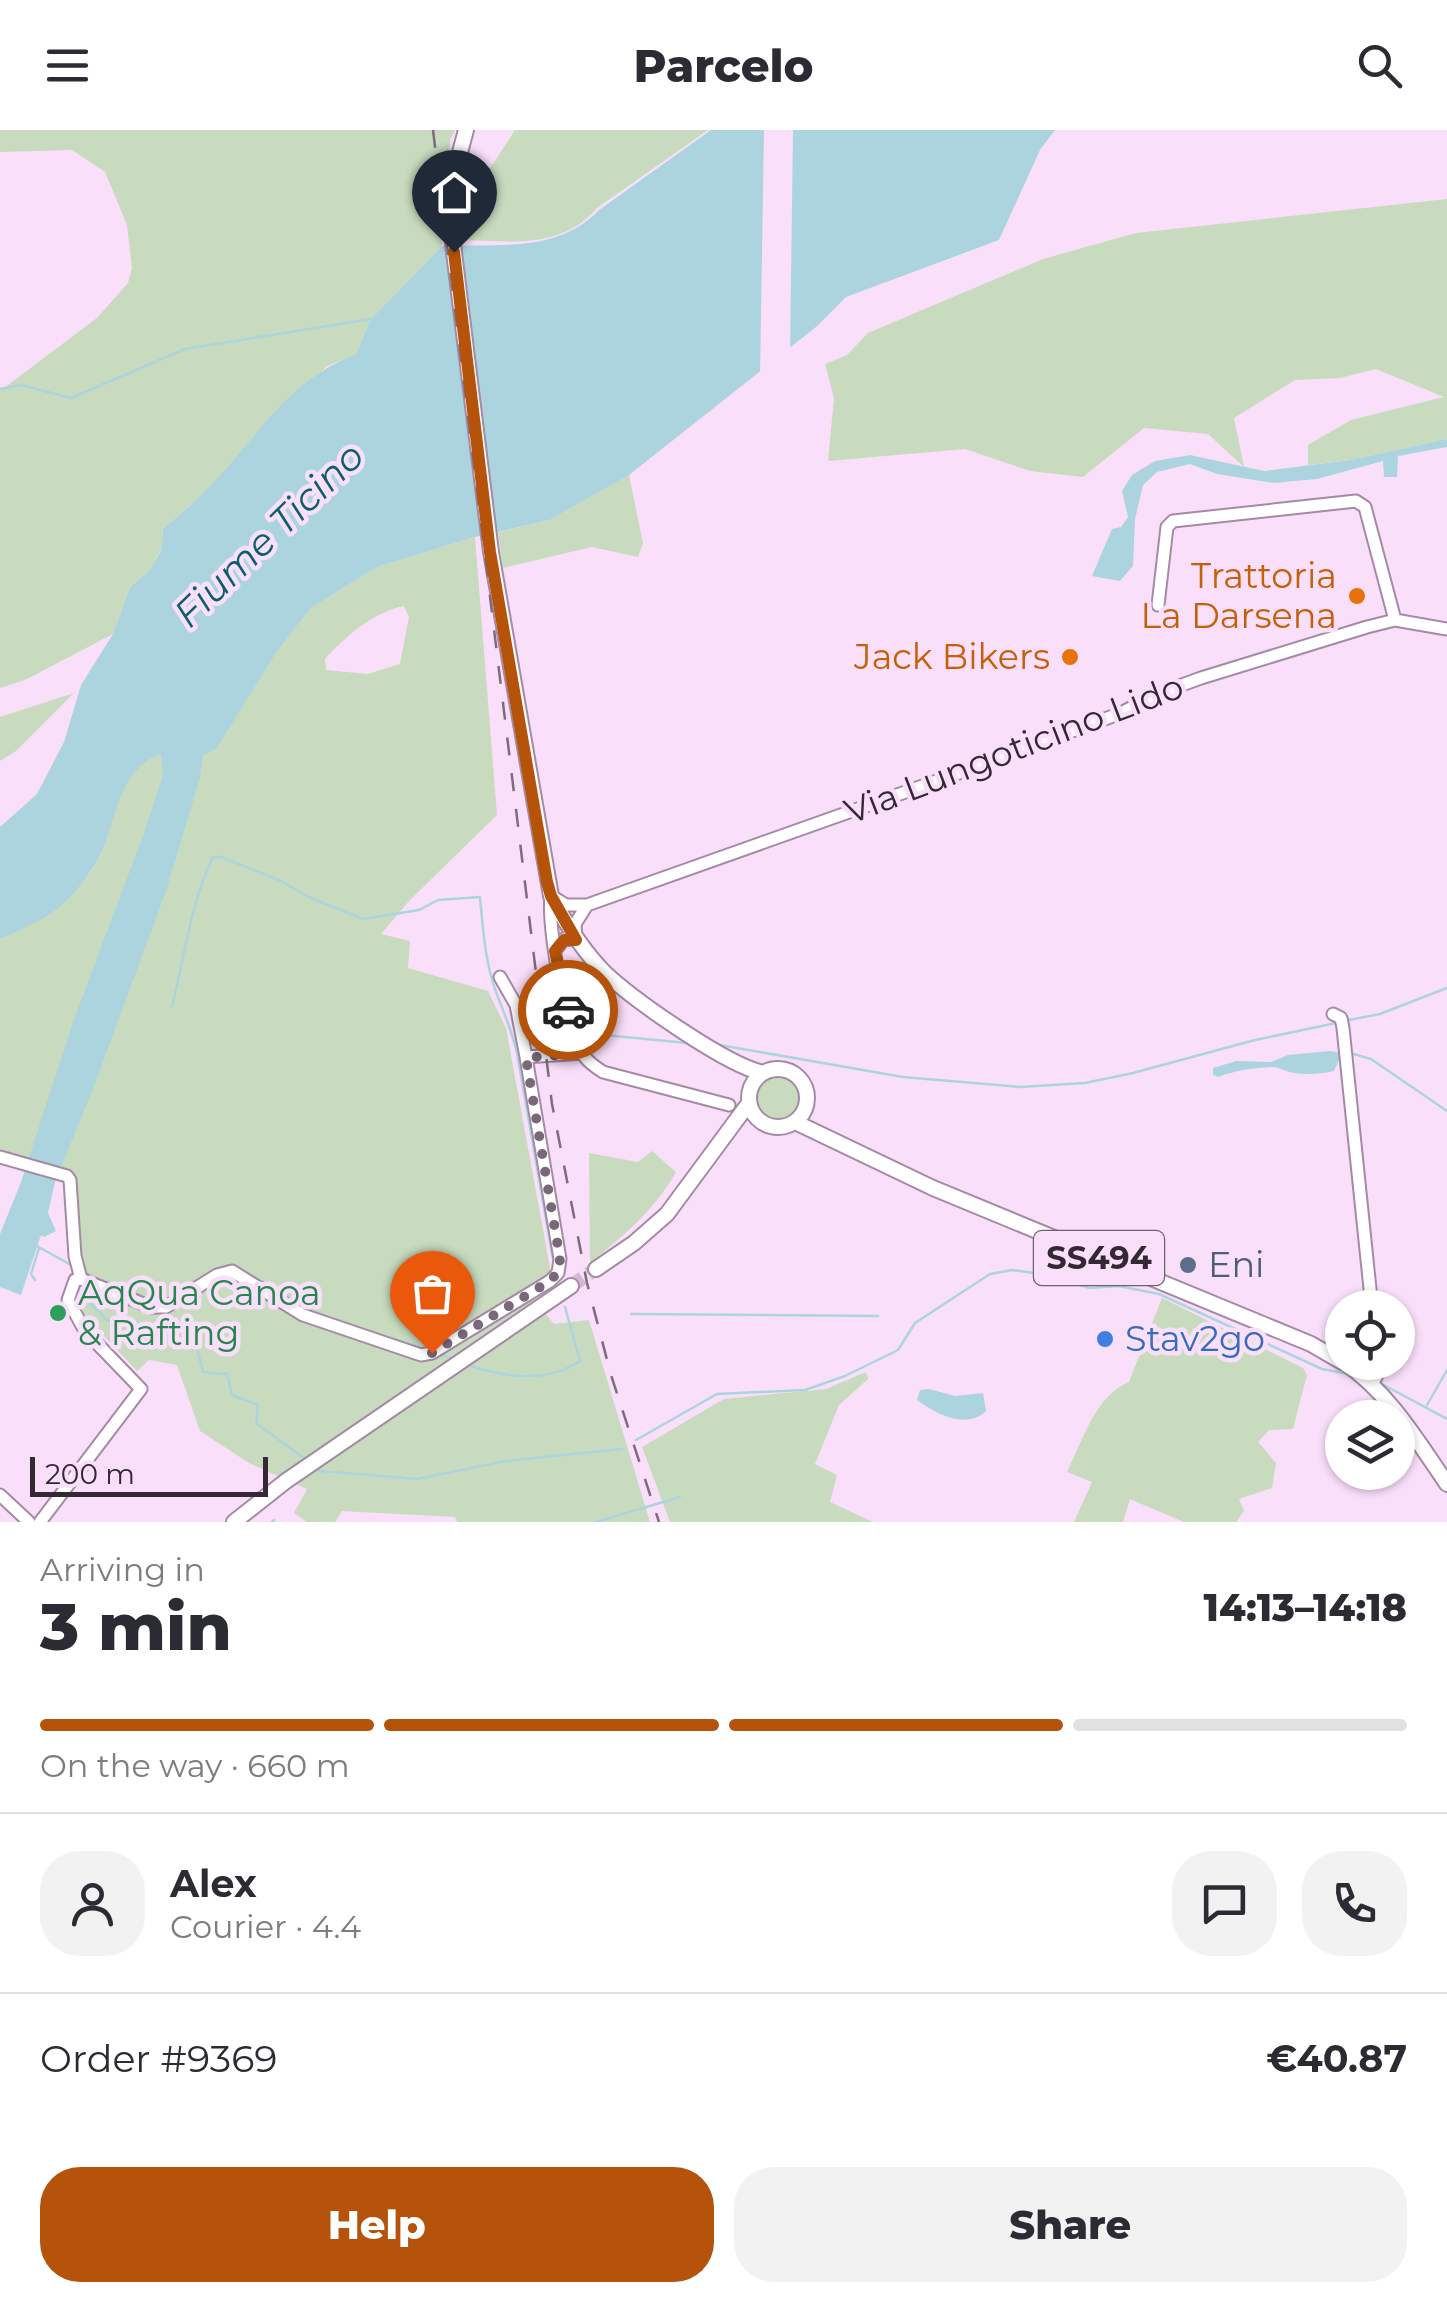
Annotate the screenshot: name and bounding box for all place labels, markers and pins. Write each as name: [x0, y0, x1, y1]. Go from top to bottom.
pin: [412, 150, 497, 253]
place label: Trattoria La Darsena: [1141, 554, 1337, 637]
marker: Trattoria La Darsena: [1346, 585, 1368, 607]
place label: Jack Bikers: [853, 635, 1050, 678]
marker: Jack Bikers: [1059, 646, 1081, 668]
place label: Eni: [1208, 1243, 1265, 1286]
pin: [390, 1251, 475, 1354]
marker: Eni: [1177, 1254, 1199, 1276]
place label: AqQua Canoa & Rafting: [78, 1271, 321, 1354]
marker: AqQua Canoa & Rafting: [47, 1302, 69, 1324]
place label: Stav2go: [1125, 1317, 1265, 1360]
marker: Stav2go: [1094, 1328, 1116, 1350]

